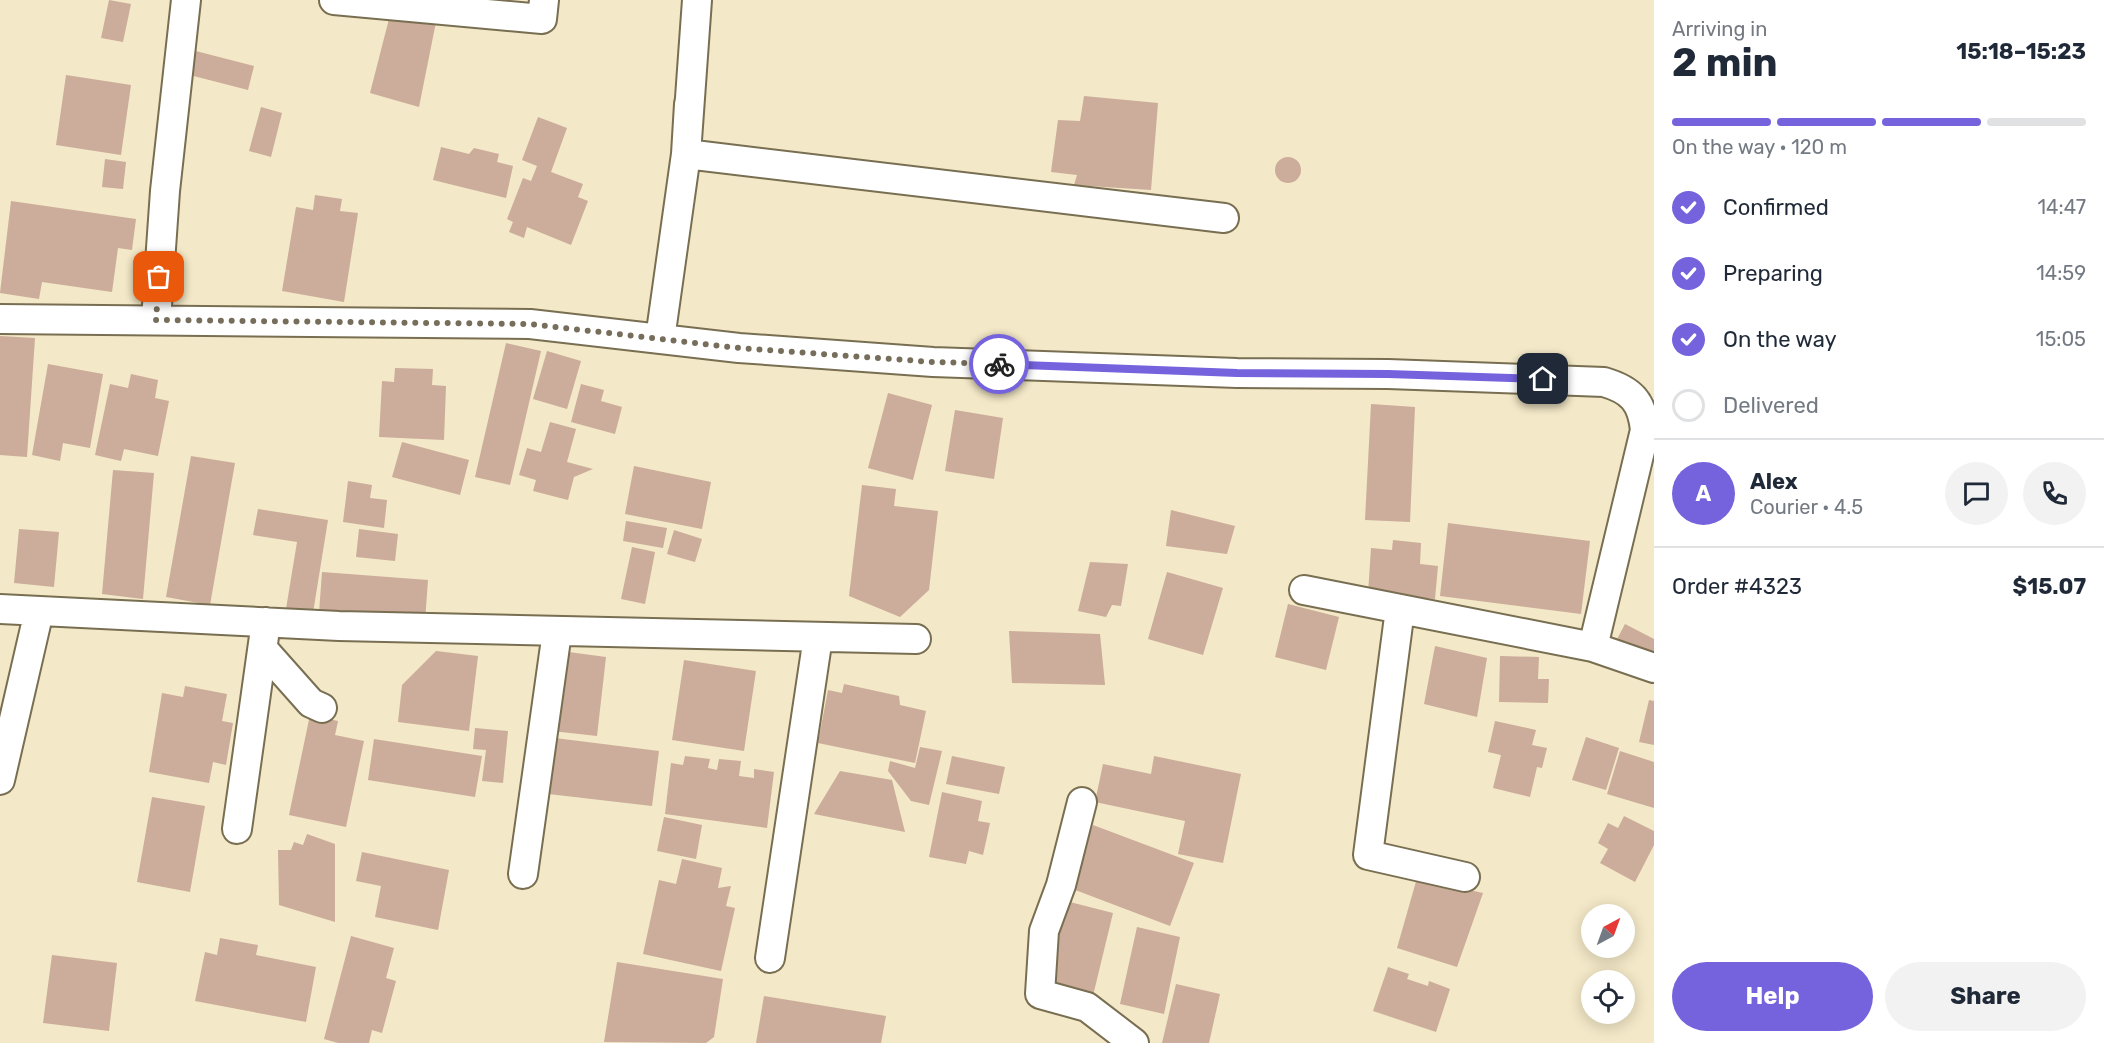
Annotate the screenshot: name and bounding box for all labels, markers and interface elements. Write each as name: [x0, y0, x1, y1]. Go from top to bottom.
text: Arriving in: [1672, 17, 1767, 41]
text: 15:18–15:23: [1956, 38, 2086, 65]
text: 2 min: [1672, 40, 1778, 86]
text: On the way · 120 m: [1672, 135, 1847, 159]
icon: check: [1672, 191, 1705, 224]
text: Confirmed: [1723, 194, 1829, 221]
text: 14:47: [2038, 195, 2086, 219]
pin: [133, 251, 184, 302]
icon: check: [1672, 257, 1705, 290]
icon: bag: [142, 260, 175, 293]
text: Preparing: [1723, 260, 1823, 287]
text: 14:59: [2036, 261, 2086, 285]
icon: check: [1672, 323, 1705, 356]
text: On the way: [1723, 326, 1837, 353]
text: 15:05: [2036, 327, 2086, 351]
courier: [969, 334, 1029, 394]
icon: bike: [983, 348, 1016, 381]
pin: [1517, 353, 1568, 404]
icon: home: [1526, 362, 1559, 395]
text: Delivered: [1723, 392, 1819, 419]
button: chat: [1945, 462, 2008, 525]
button: phone: [2023, 462, 2086, 525]
text: Alex: [1750, 468, 1798, 495]
text: A: [1696, 480, 1711, 507]
text: Courier · 4.5: [1750, 495, 1863, 519]
text: Order #4323: [1672, 573, 1802, 600]
text: $15.07: [2013, 573, 2086, 600]
north arrow: [1581, 904, 1635, 958]
map controls: [1581, 904, 1635, 1024]
button: Help: [1672, 962, 1873, 1031]
button: Share: [1885, 962, 2086, 1031]
button: locate: [1581, 970, 1635, 1024]

